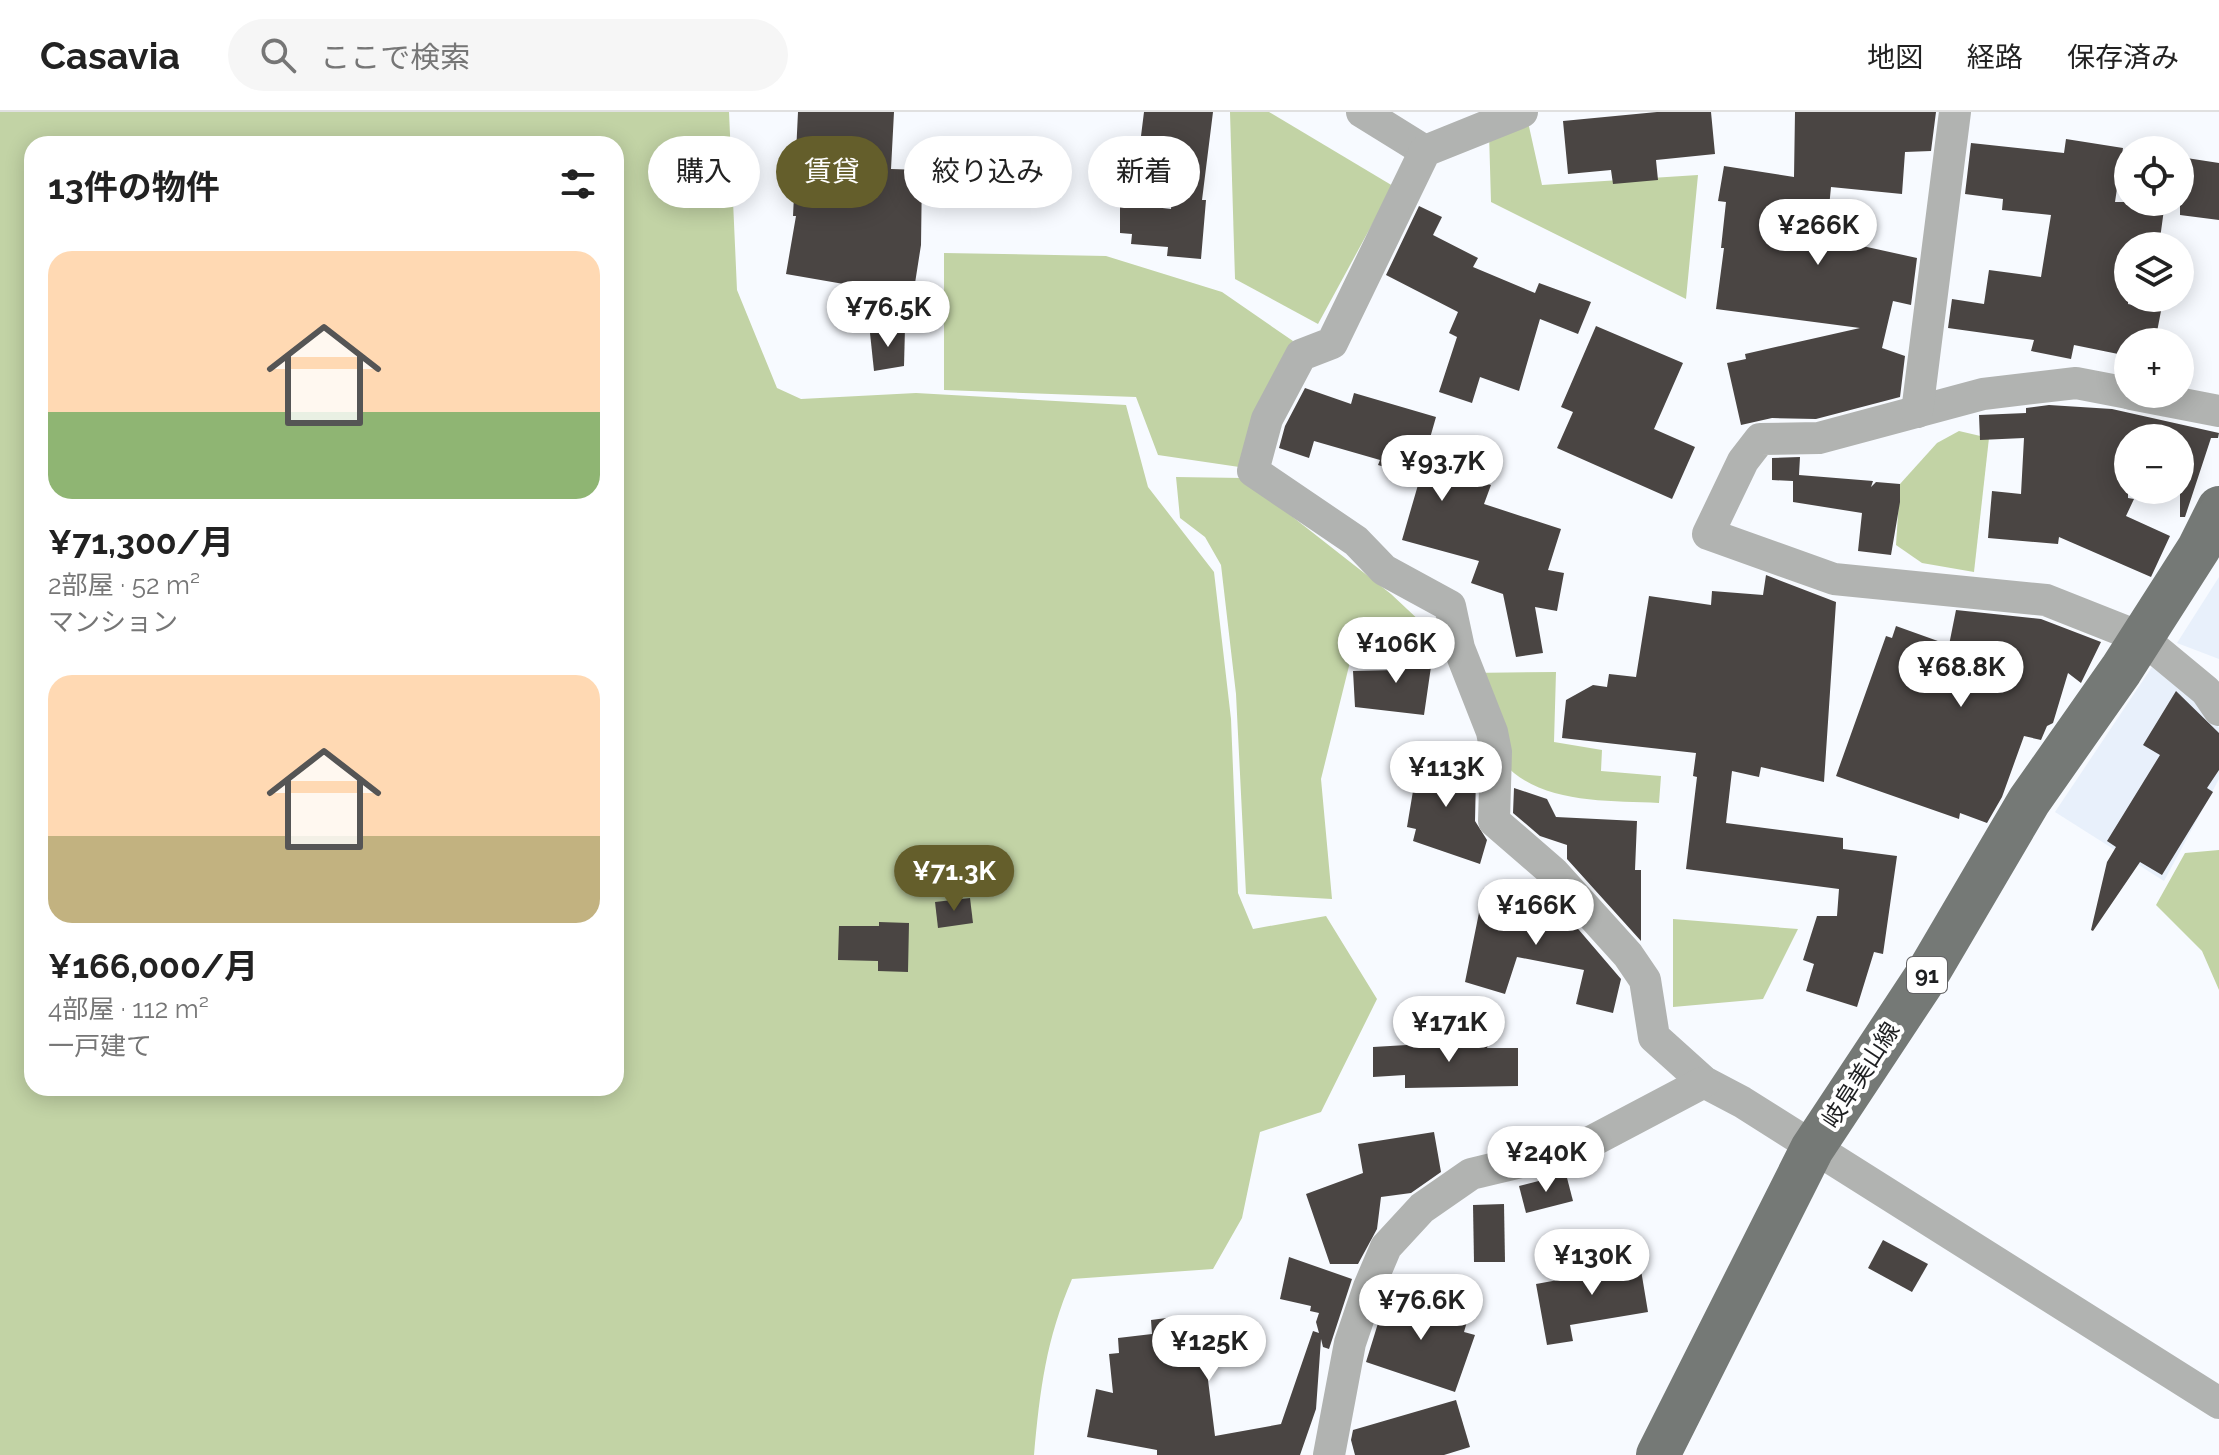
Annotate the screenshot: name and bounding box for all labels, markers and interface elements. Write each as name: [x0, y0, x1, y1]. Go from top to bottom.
search box: [228, 19, 788, 91]
text: Casavia: [40, 33, 180, 78]
icon: search: [256, 33, 300, 77]
text: ここで検索: [320, 40, 470, 75]
text: 地図: [1867, 41, 1923, 74]
text: 経路: [1967, 41, 2023, 74]
text: 保存済み: [2067, 41, 2179, 74]
chip: 購入: [648, 136, 760, 208]
chip: 賃貸: [776, 136, 888, 208]
chip: 絞り込み: [904, 136, 1072, 208]
chip: 新着: [1088, 136, 1200, 208]
map controls: [2114, 136, 2194, 504]
button: locate: [2114, 136, 2194, 216]
icon: filters: [556, 162, 600, 206]
text: 13件の物件: [48, 167, 220, 207]
pin: ¥266K: [1762, 199, 1874, 267]
text: ¥266K: [1777, 210, 1859, 240]
button: layers: [2114, 232, 2194, 312]
pin: ¥76.5K: [823, 281, 953, 349]
text: ¥76.5K: [845, 292, 931, 322]
icon: home: [252, 303, 396, 447]
button: +: [2114, 328, 2194, 408]
button: −: [2114, 424, 2194, 504]
pin: ¥93.7K: [1377, 435, 1507, 503]
text: ¥93.7K: [1399, 446, 1485, 476]
text: ¥71,300/月: [48, 522, 234, 562]
text: 2部屋 · 52 m²: [48, 570, 200, 600]
text: マンション: [48, 607, 178, 637]
pin: ¥106K: [1340, 617, 1452, 685]
text: ¥106K: [1356, 628, 1436, 658]
pin: ¥68.8K: [1896, 641, 2026, 709]
text: ¥68.8K: [1917, 652, 2005, 682]
icon: home: [252, 727, 396, 871]
pin: ¥113K: [1390, 741, 1502, 809]
text: ¥113K: [1408, 752, 1484, 782]
pin: ¥71.3K: [889, 845, 1019, 913]
text: ¥71.3K: [912, 856, 996, 886]
pin: ¥166K: [1480, 879, 1592, 947]
text: ¥166K: [1496, 890, 1576, 920]
text: ¥166,000/月: [48, 946, 258, 986]
road number: 91: [1907, 957, 1947, 993]
text: 4部屋 · 112 m²: [48, 994, 209, 1024]
pin: ¥171K: [1393, 996, 1505, 1064]
text: ¥171K: [1411, 1007, 1487, 1037]
street label: 岐阜美山線: [1816, 1017, 1905, 1133]
text: 一戸建て: [48, 1031, 152, 1061]
pin: ¥240K: [1490, 1126, 1602, 1194]
text: ¥240K: [1505, 1137, 1587, 1167]
pin: ¥130K: [1536, 1229, 1648, 1297]
text: ¥130K: [1552, 1240, 1632, 1270]
pin: ¥76.6K: [1356, 1274, 1486, 1342]
text: ¥76.6K: [1377, 1285, 1465, 1315]
pin: ¥125K: [1153, 1315, 1265, 1383]
text: ¥125K: [1170, 1326, 1248, 1356]

